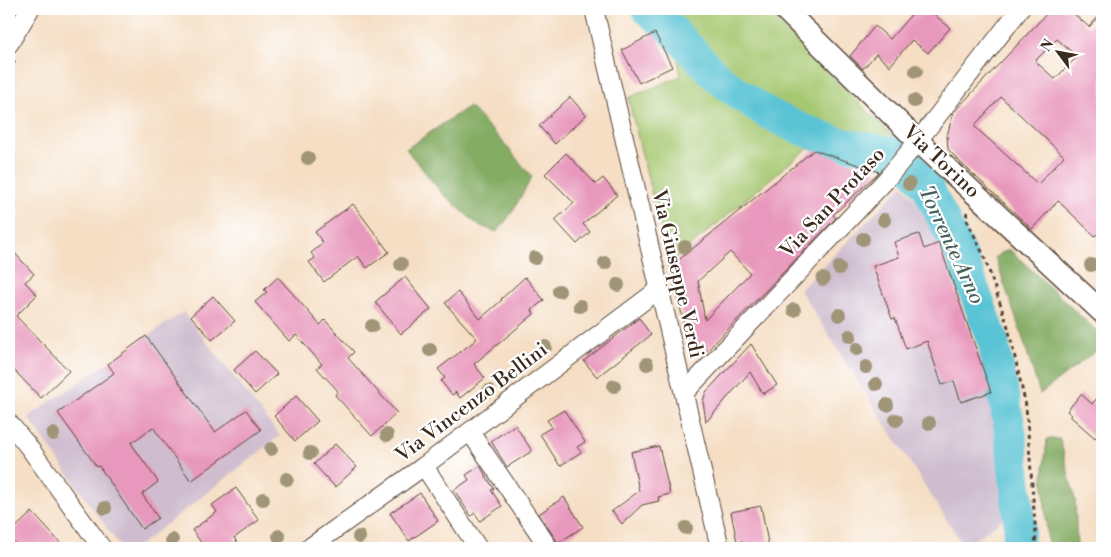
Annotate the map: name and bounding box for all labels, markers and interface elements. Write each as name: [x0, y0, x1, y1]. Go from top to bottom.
north arrow: [1034, 28, 1084, 78]
text: N: [1037, 36, 1058, 55]
street label: Via Torino: [897, 119, 985, 204]
street label: Via San Protaso: [775, 142, 891, 264]
water label: Torrente Arno: [912, 182, 990, 308]
street label: Via Giuseppe Verdi: [645, 186, 709, 361]
street label: Via Vincenzo Bellini: [390, 337, 553, 469]

